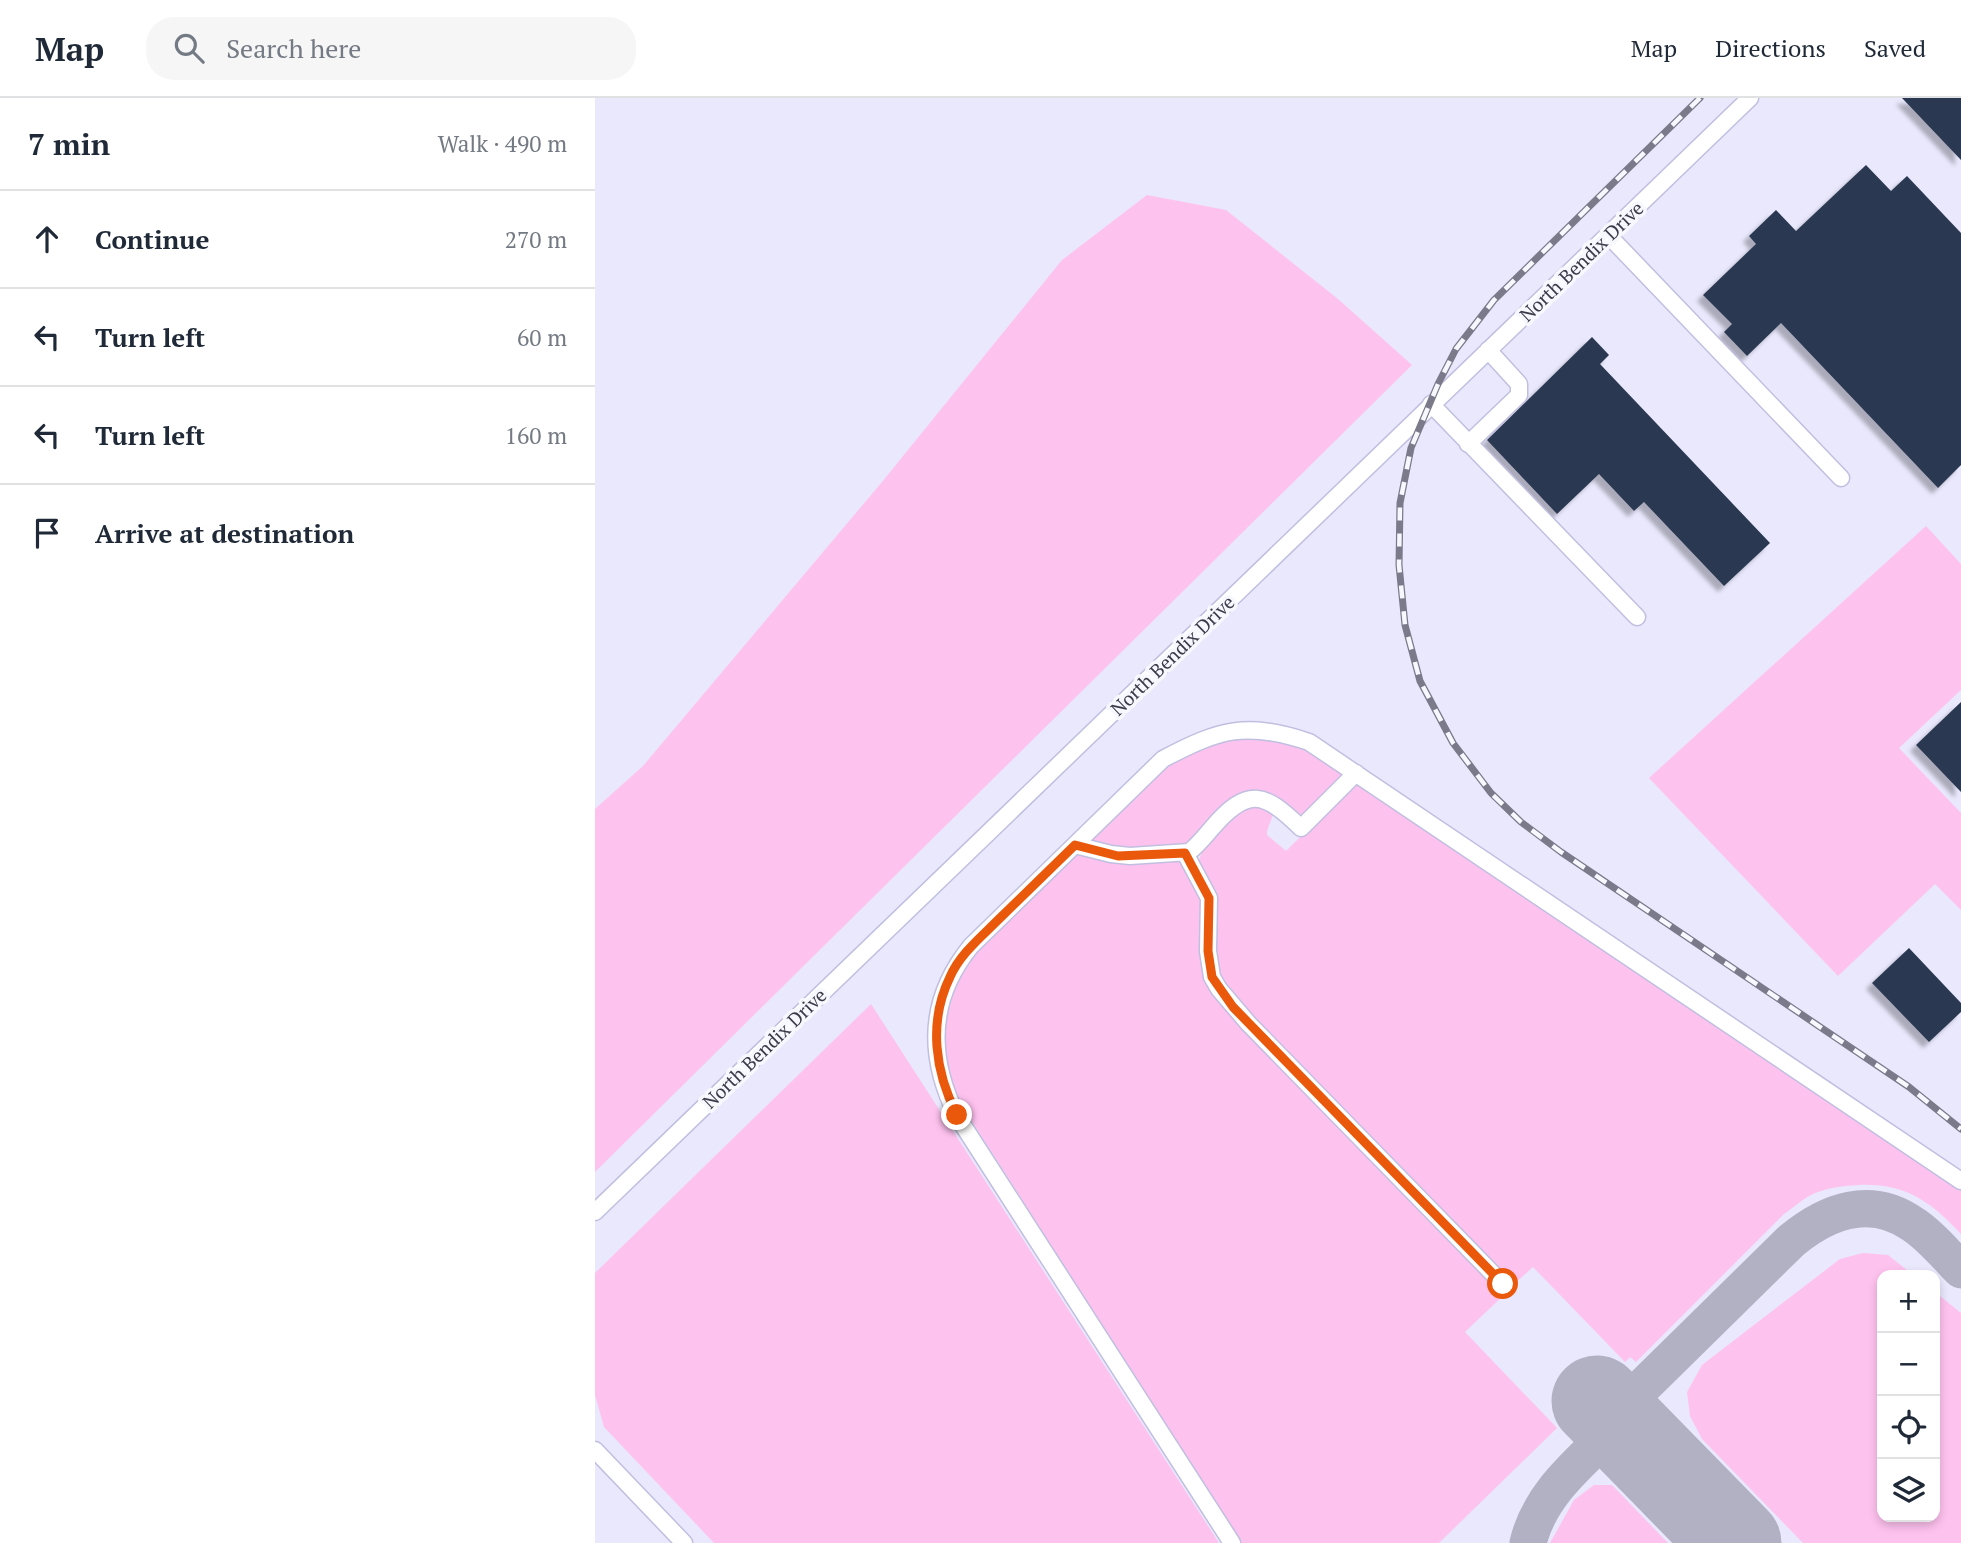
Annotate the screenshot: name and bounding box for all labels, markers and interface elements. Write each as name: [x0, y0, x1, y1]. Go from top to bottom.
search box: [146, 17, 636, 80]
text: Map: [35, 27, 104, 70]
icon: search: [170, 29, 208, 67]
text: Search here: [226, 31, 361, 65]
text: Map: [1631, 32, 1677, 64]
text: Directions: [1715, 32, 1826, 64]
text: Saved: [1864, 32, 1926, 64]
text: 7 min: [28, 124, 110, 164]
text: Walk · 490 m: [438, 128, 567, 159]
street label: North Bendix Drive: [1514, 195, 1648, 327]
icon: ahead: [28, 220, 66, 258]
text: Continue: [95, 222, 209, 256]
text: 270 m: [505, 224, 567, 255]
icon: left: [28, 318, 66, 356]
text: Turn left: [95, 320, 205, 354]
text: 60 m: [517, 322, 567, 353]
icon: left: [28, 416, 66, 454]
text: Turn left: [95, 418, 205, 452]
text: 160 m: [505, 420, 567, 451]
icon: arrive: [28, 514, 66, 552]
text: Arrive at destination: [95, 516, 354, 550]
street label: North Bendix Drive: [1105, 589, 1239, 721]
street label: North Bendix Drive: [697, 982, 831, 1114]
route end: [941, 1099, 972, 1130]
route start: [1487, 1268, 1518, 1299]
map controls: [1877, 1270, 1940, 1522]
button: +: [1877, 1270, 1940, 1333]
button: −: [1877, 1333, 1940, 1396]
button: locate: [1877, 1396, 1940, 1459]
button: layers: [1877, 1459, 1940, 1522]

